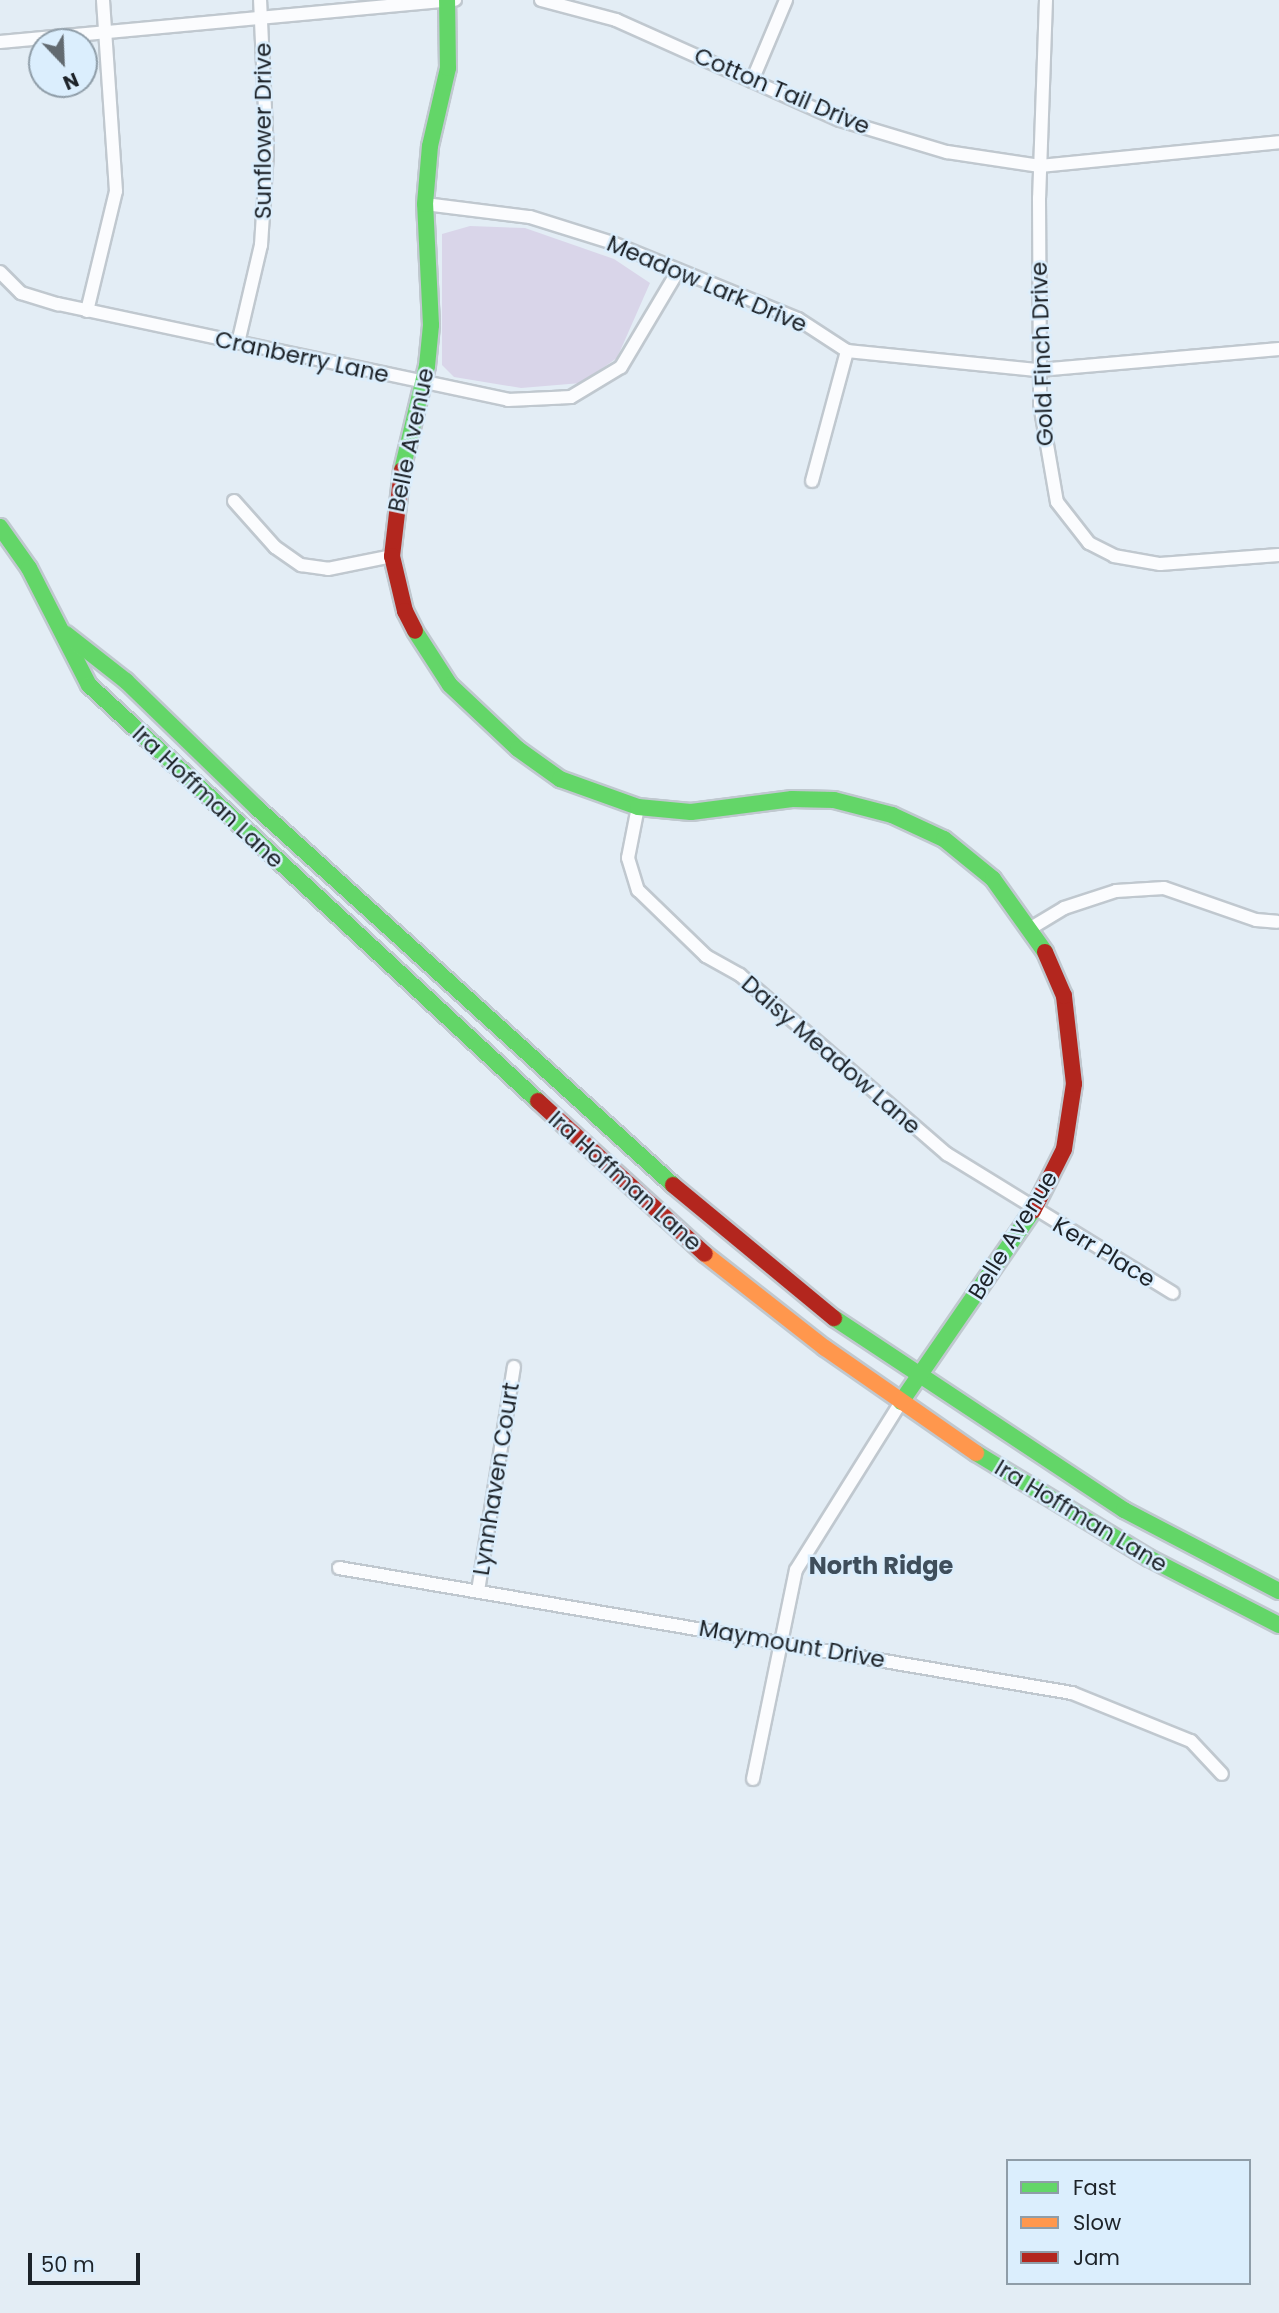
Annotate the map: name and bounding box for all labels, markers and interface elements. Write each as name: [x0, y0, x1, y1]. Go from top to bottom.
north arrow: [28, 28, 98, 98]
street label: Cotton Tail Drive: [690, 42, 874, 140]
street label: Sunflower Drive: [249, 43, 277, 219]
text: N: [59, 66, 82, 96]
street label: Meadow Lark Drive: [603, 229, 811, 339]
street label: Gold Finch Drive: [1025, 261, 1059, 447]
street label: Cranberry Lane: [213, 325, 391, 389]
street label: Belle Avenue: [382, 366, 440, 514]
street label: Ira Hoffman Lane: [127, 720, 289, 874]
street label: Daisy Meadow Lane: [736, 970, 926, 1140]
street label: Ira Hoffman Lane: [543, 1105, 707, 1257]
street label: Belle Avenue: [962, 1166, 1064, 1304]
street label: Kerr Place: [1048, 1211, 1160, 1293]
street label: Lynnhaven Court: [467, 1381, 525, 1577]
street label: Ira Hoffman Lane: [990, 1454, 1172, 1578]
district label: North Ridge: [809, 1552, 953, 1580]
street label: Maymount Drive: [697, 1614, 887, 1674]
legend: [1006, 2159, 1251, 2285]
text: Fast: [1073, 2173, 1116, 2202]
text: Slow: [1073, 2208, 1121, 2237]
scale bar: [32, 2240, 144, 2284]
text: Jam: [1073, 2243, 1120, 2272]
text: 50 m: [41, 2250, 95, 2279]

